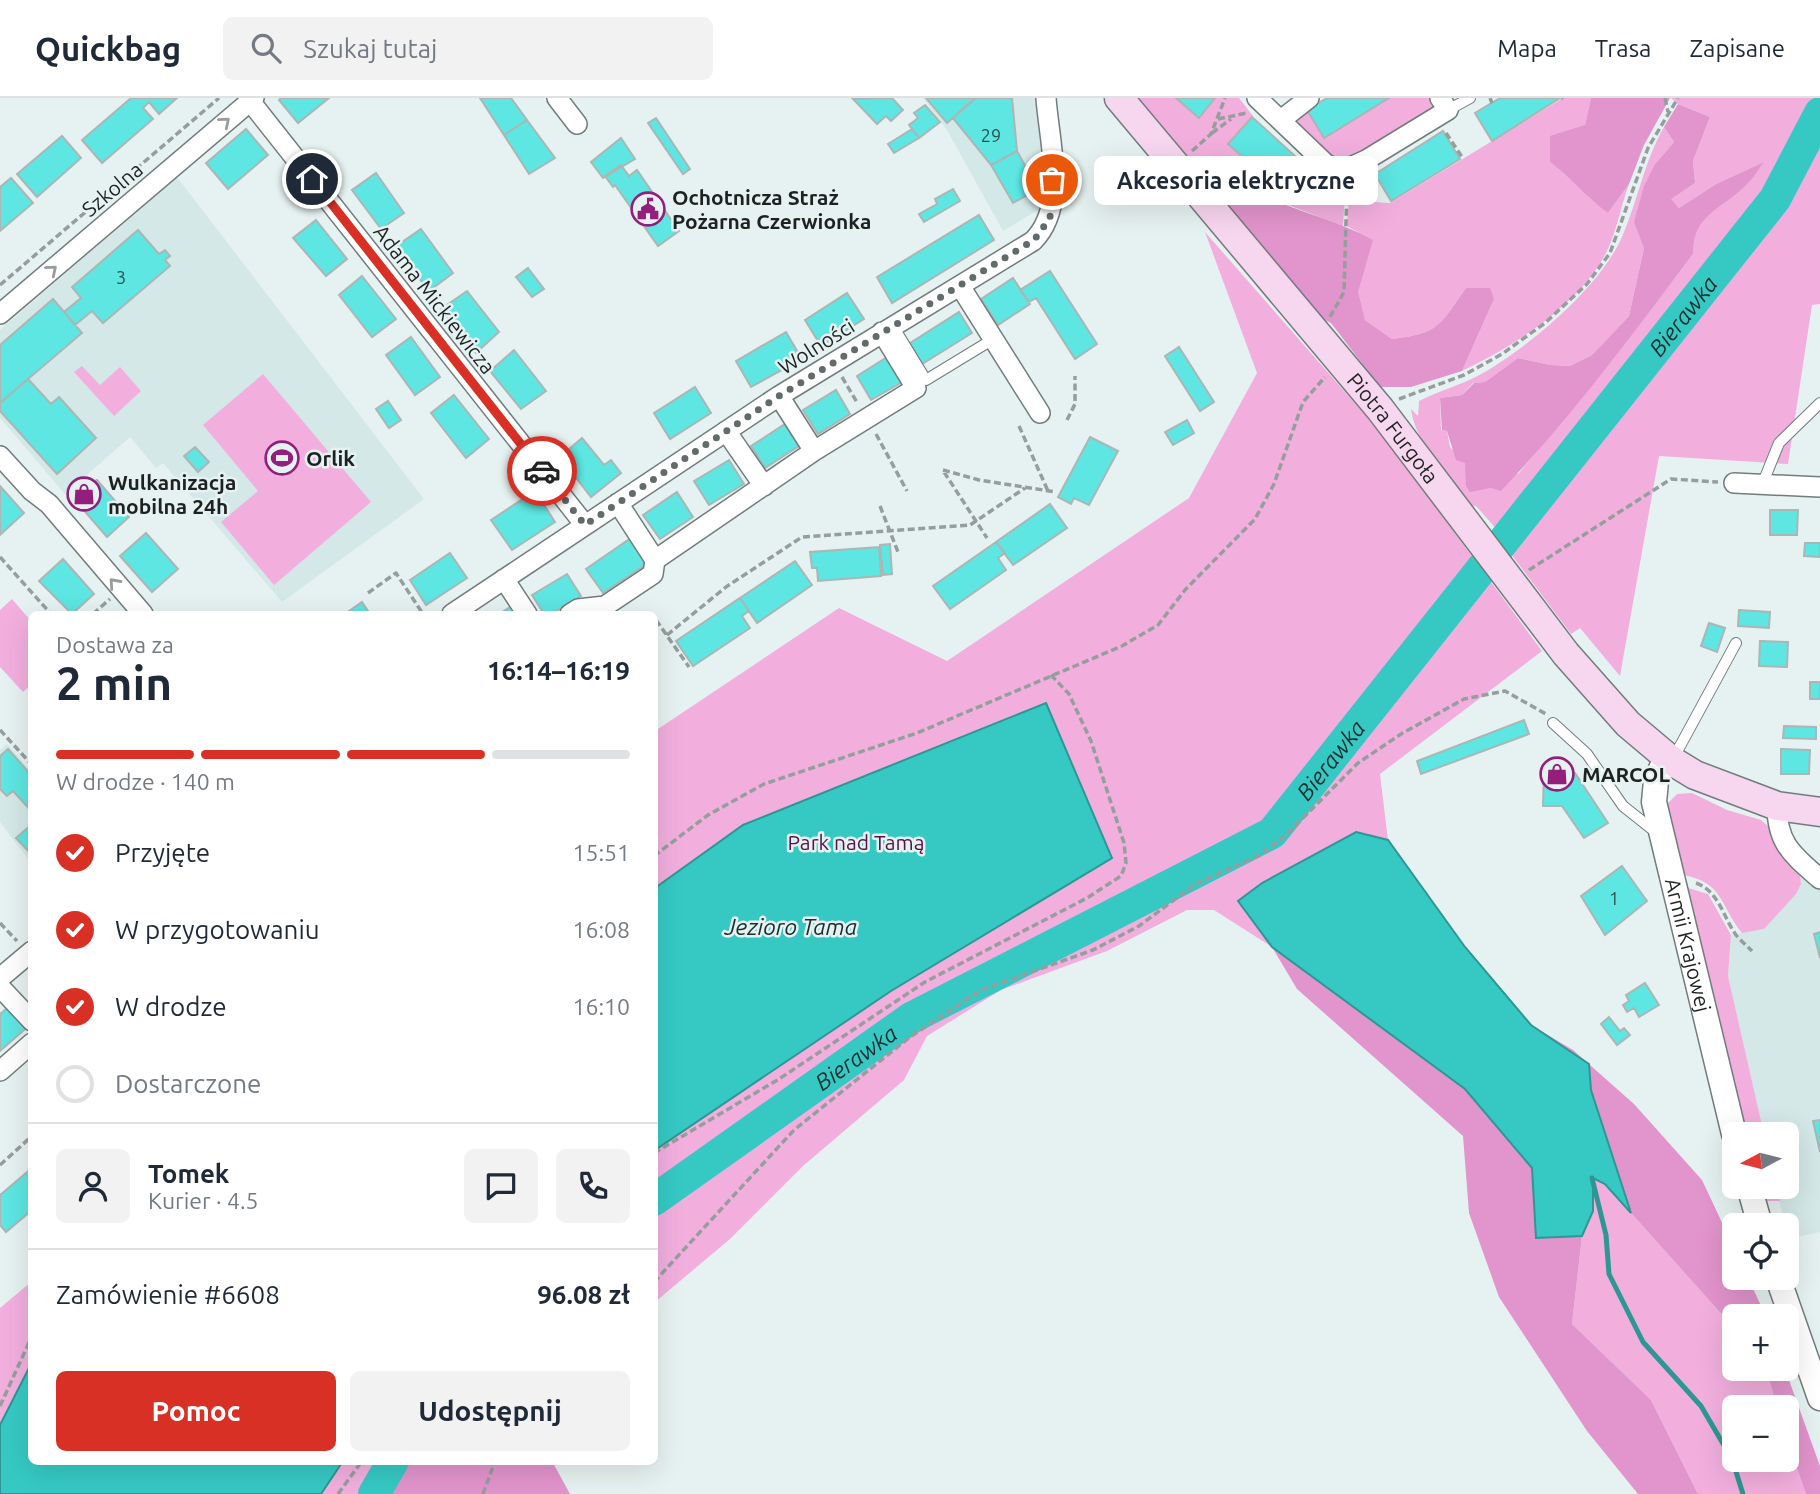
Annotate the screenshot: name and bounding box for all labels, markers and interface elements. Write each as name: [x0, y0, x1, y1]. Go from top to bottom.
search box: [223, 17, 713, 80]
icon: search: [247, 29, 285, 67]
text: Quickbag: [35, 30, 181, 67]
text: Szukaj tutaj: [303, 34, 437, 63]
text: Mapa: [1497, 35, 1557, 62]
text: Trasa: [1595, 35, 1651, 62]
text: Zapisane: [1689, 35, 1785, 62]
one-way arrow: [217, 118, 230, 130]
house number: 29: [981, 125, 1001, 145]
pin: [282, 149, 342, 209]
pin: [1022, 150, 1082, 210]
callout: Akcesoria elektryczne: [1094, 155, 1378, 204]
street label: Szkolna: [77, 157, 147, 221]
icon: home: [293, 160, 331, 198]
icon: bag: [1033, 161, 1071, 199]
text: Akcesoria elektryczne: [1117, 168, 1355, 193]
place label: Ochotnicza Straż Pożarna Czerwionka: [672, 185, 871, 233]
public building icon: Ochotnicza Straż Pożarna Czerwionka: [629, 190, 667, 228]
street label: Adama Mickiewicza: [369, 220, 501, 378]
one-way arrow: [44, 265, 57, 278]
house number: 3: [116, 267, 126, 287]
water label: Bierawka: [1643, 271, 1722, 360]
street label: Wolności: [774, 313, 858, 379]
street label: Piotra Furgoła: [1343, 368, 1444, 488]
courier: [507, 436, 577, 506]
sports icon: Orlik: [263, 439, 301, 477]
place label: Orlik: [306, 446, 355, 470]
icon: car: [523, 452, 561, 490]
place label: Wulkanizacja mobilna 24h: [108, 470, 236, 518]
shop icon: Wulkanizacja mobilna 24h: [65, 475, 103, 513]
one-way arrow: [110, 578, 123, 591]
text: Dostawa za: [56, 632, 174, 657]
text: 16:14–16:19: [487, 656, 630, 685]
text: 2 min: [56, 657, 172, 709]
water label: Bierawka: [1291, 715, 1369, 805]
shop icon: MARCOL: [1538, 755, 1576, 793]
place label: MARCOL: [1582, 762, 1670, 786]
text: W drodze · 140 m: [56, 769, 235, 794]
park label: Park nad Tamą: [788, 830, 924, 854]
icon: check: [56, 834, 94, 872]
text: Przyjęte: [115, 838, 210, 867]
text: 15:51: [572, 840, 630, 865]
street label: Armii Krajowej: [1661, 876, 1716, 1014]
house number: 1: [1609, 888, 1619, 908]
icon: check: [56, 911, 94, 949]
water label: Jezioro Tama: [724, 914, 857, 939]
text: W przygotowaniu: [115, 915, 320, 944]
text: 16:08: [572, 917, 630, 942]
icon: check: [56, 988, 94, 1026]
text: W drodze: [115, 992, 227, 1021]
text: 16:10: [572, 994, 630, 1019]
water label: Bierawka: [810, 1020, 901, 1095]
text: Dostarczone: [115, 1069, 261, 1098]
north arrow: [1722, 1122, 1799, 1199]
map controls: [1722, 1122, 1799, 1472]
button: person: [56, 1149, 130, 1223]
button: chat: [464, 1149, 538, 1223]
button: phone: [556, 1149, 630, 1223]
text: Tomek: [148, 1159, 229, 1188]
text: Kurier · 4.5: [148, 1188, 259, 1213]
button: locate: [1722, 1213, 1799, 1290]
text: Zamówienie #6608: [56, 1280, 280, 1309]
text: 96.08 zł: [537, 1280, 630, 1309]
button: +: [1722, 1304, 1799, 1381]
button: Pomoc: [56, 1371, 336, 1451]
button: Udostępnij: [350, 1371, 630, 1451]
button: −: [1722, 1395, 1799, 1472]

